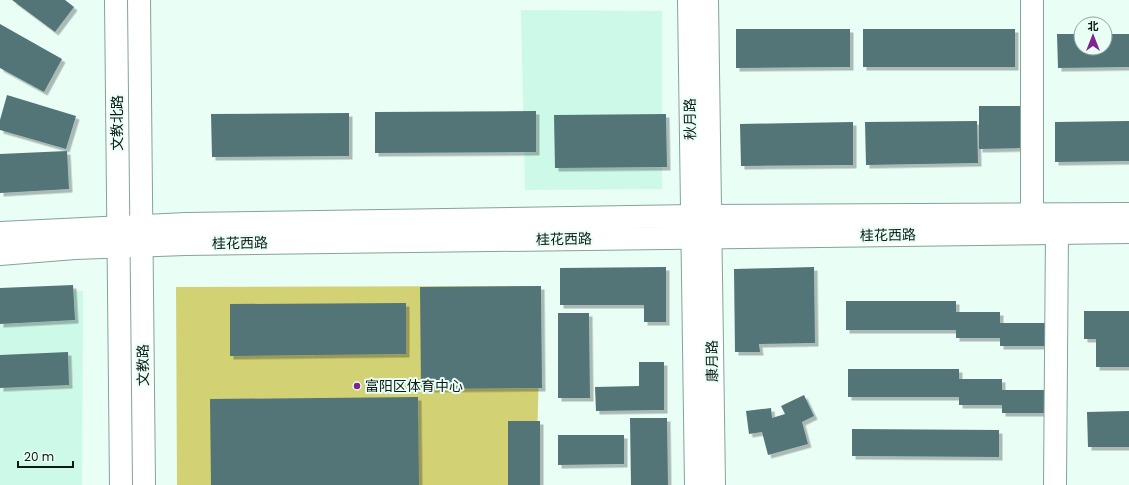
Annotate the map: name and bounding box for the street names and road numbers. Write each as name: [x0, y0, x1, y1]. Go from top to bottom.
street label: 文教北路: [107, 95, 127, 151]
street label: 秋月路: [680, 98, 700, 140]
street label: 桂花西路: [860, 225, 916, 245]
street label: 桂花西路: [536, 229, 592, 249]
street label: 桂花西路: [212, 233, 268, 253]
street label: 康月路: [702, 340, 722, 382]
street label: 文教路: [133, 344, 153, 386]

